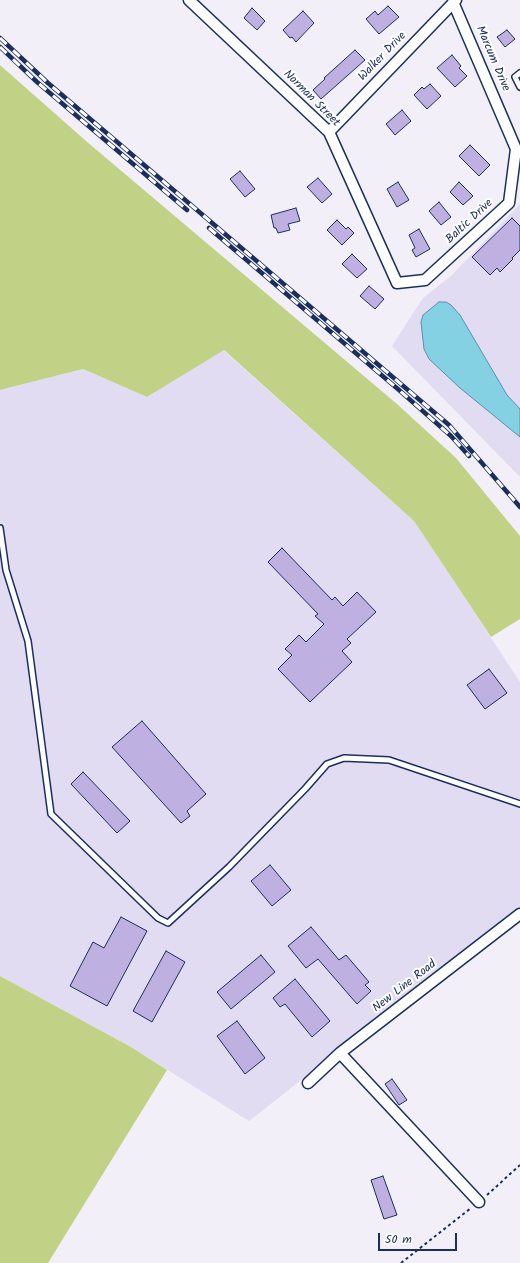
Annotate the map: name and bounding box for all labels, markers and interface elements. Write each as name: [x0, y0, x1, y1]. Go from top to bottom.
street label: Marcum Drive: [472, 24, 512, 94]
street label: Walker Drive: [356, 29, 410, 85]
street label: Norman Street: [280, 68, 342, 130]
street label: Baltic Drive: [444, 197, 496, 247]
street label: New Line Road: [370, 958, 440, 1016]
scale bar: [380, 1225, 459, 1251]
text: 50 m: [385, 1230, 412, 1249]

